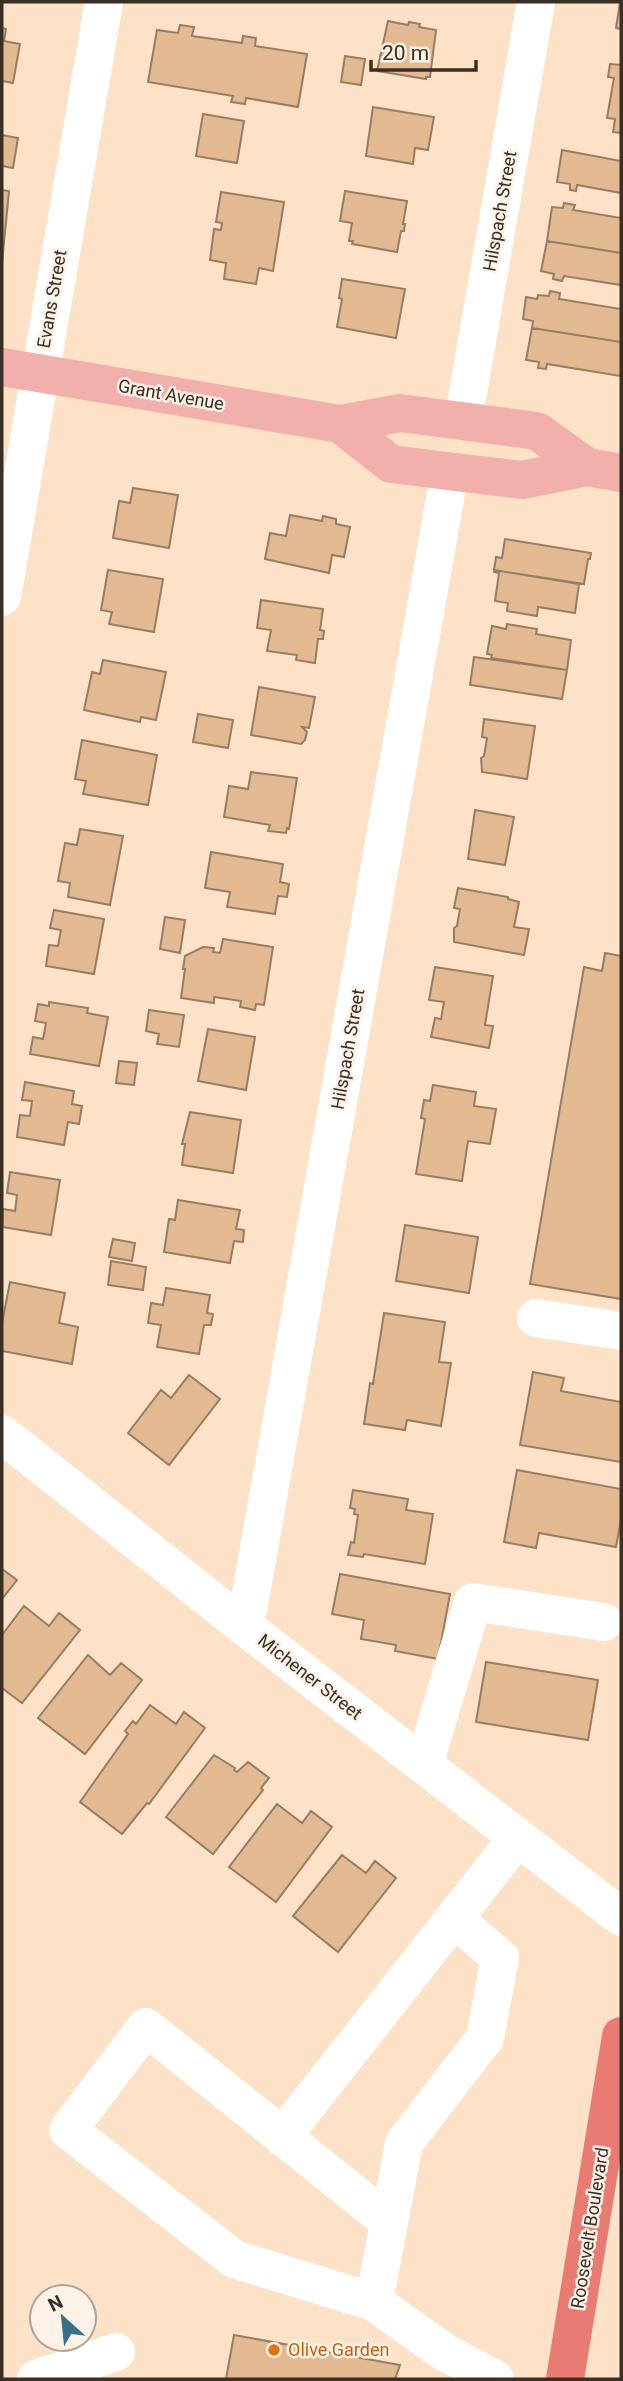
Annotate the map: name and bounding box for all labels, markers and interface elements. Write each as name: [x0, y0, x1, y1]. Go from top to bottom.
scale bar: [371, 28, 476, 72]
text: 20 m: [382, 41, 429, 65]
street label: Hilspach Street: [479, 149, 520, 273]
street label: Evans Street: [33, 248, 71, 350]
street label: Grant Avenue: [117, 375, 226, 414]
street label: Hilspach Street: [327, 987, 368, 1111]
street label: Michener Street: [254, 1629, 367, 1724]
street label: Roosevelt Boulevard: [566, 2146, 613, 2310]
north arrow: [28, 2283, 98, 2353]
text: N: [44, 2290, 67, 2317]
place label: Olive Garden: [288, 2339, 389, 2360]
marker: Olive Garden: [266, 2342, 282, 2358]

